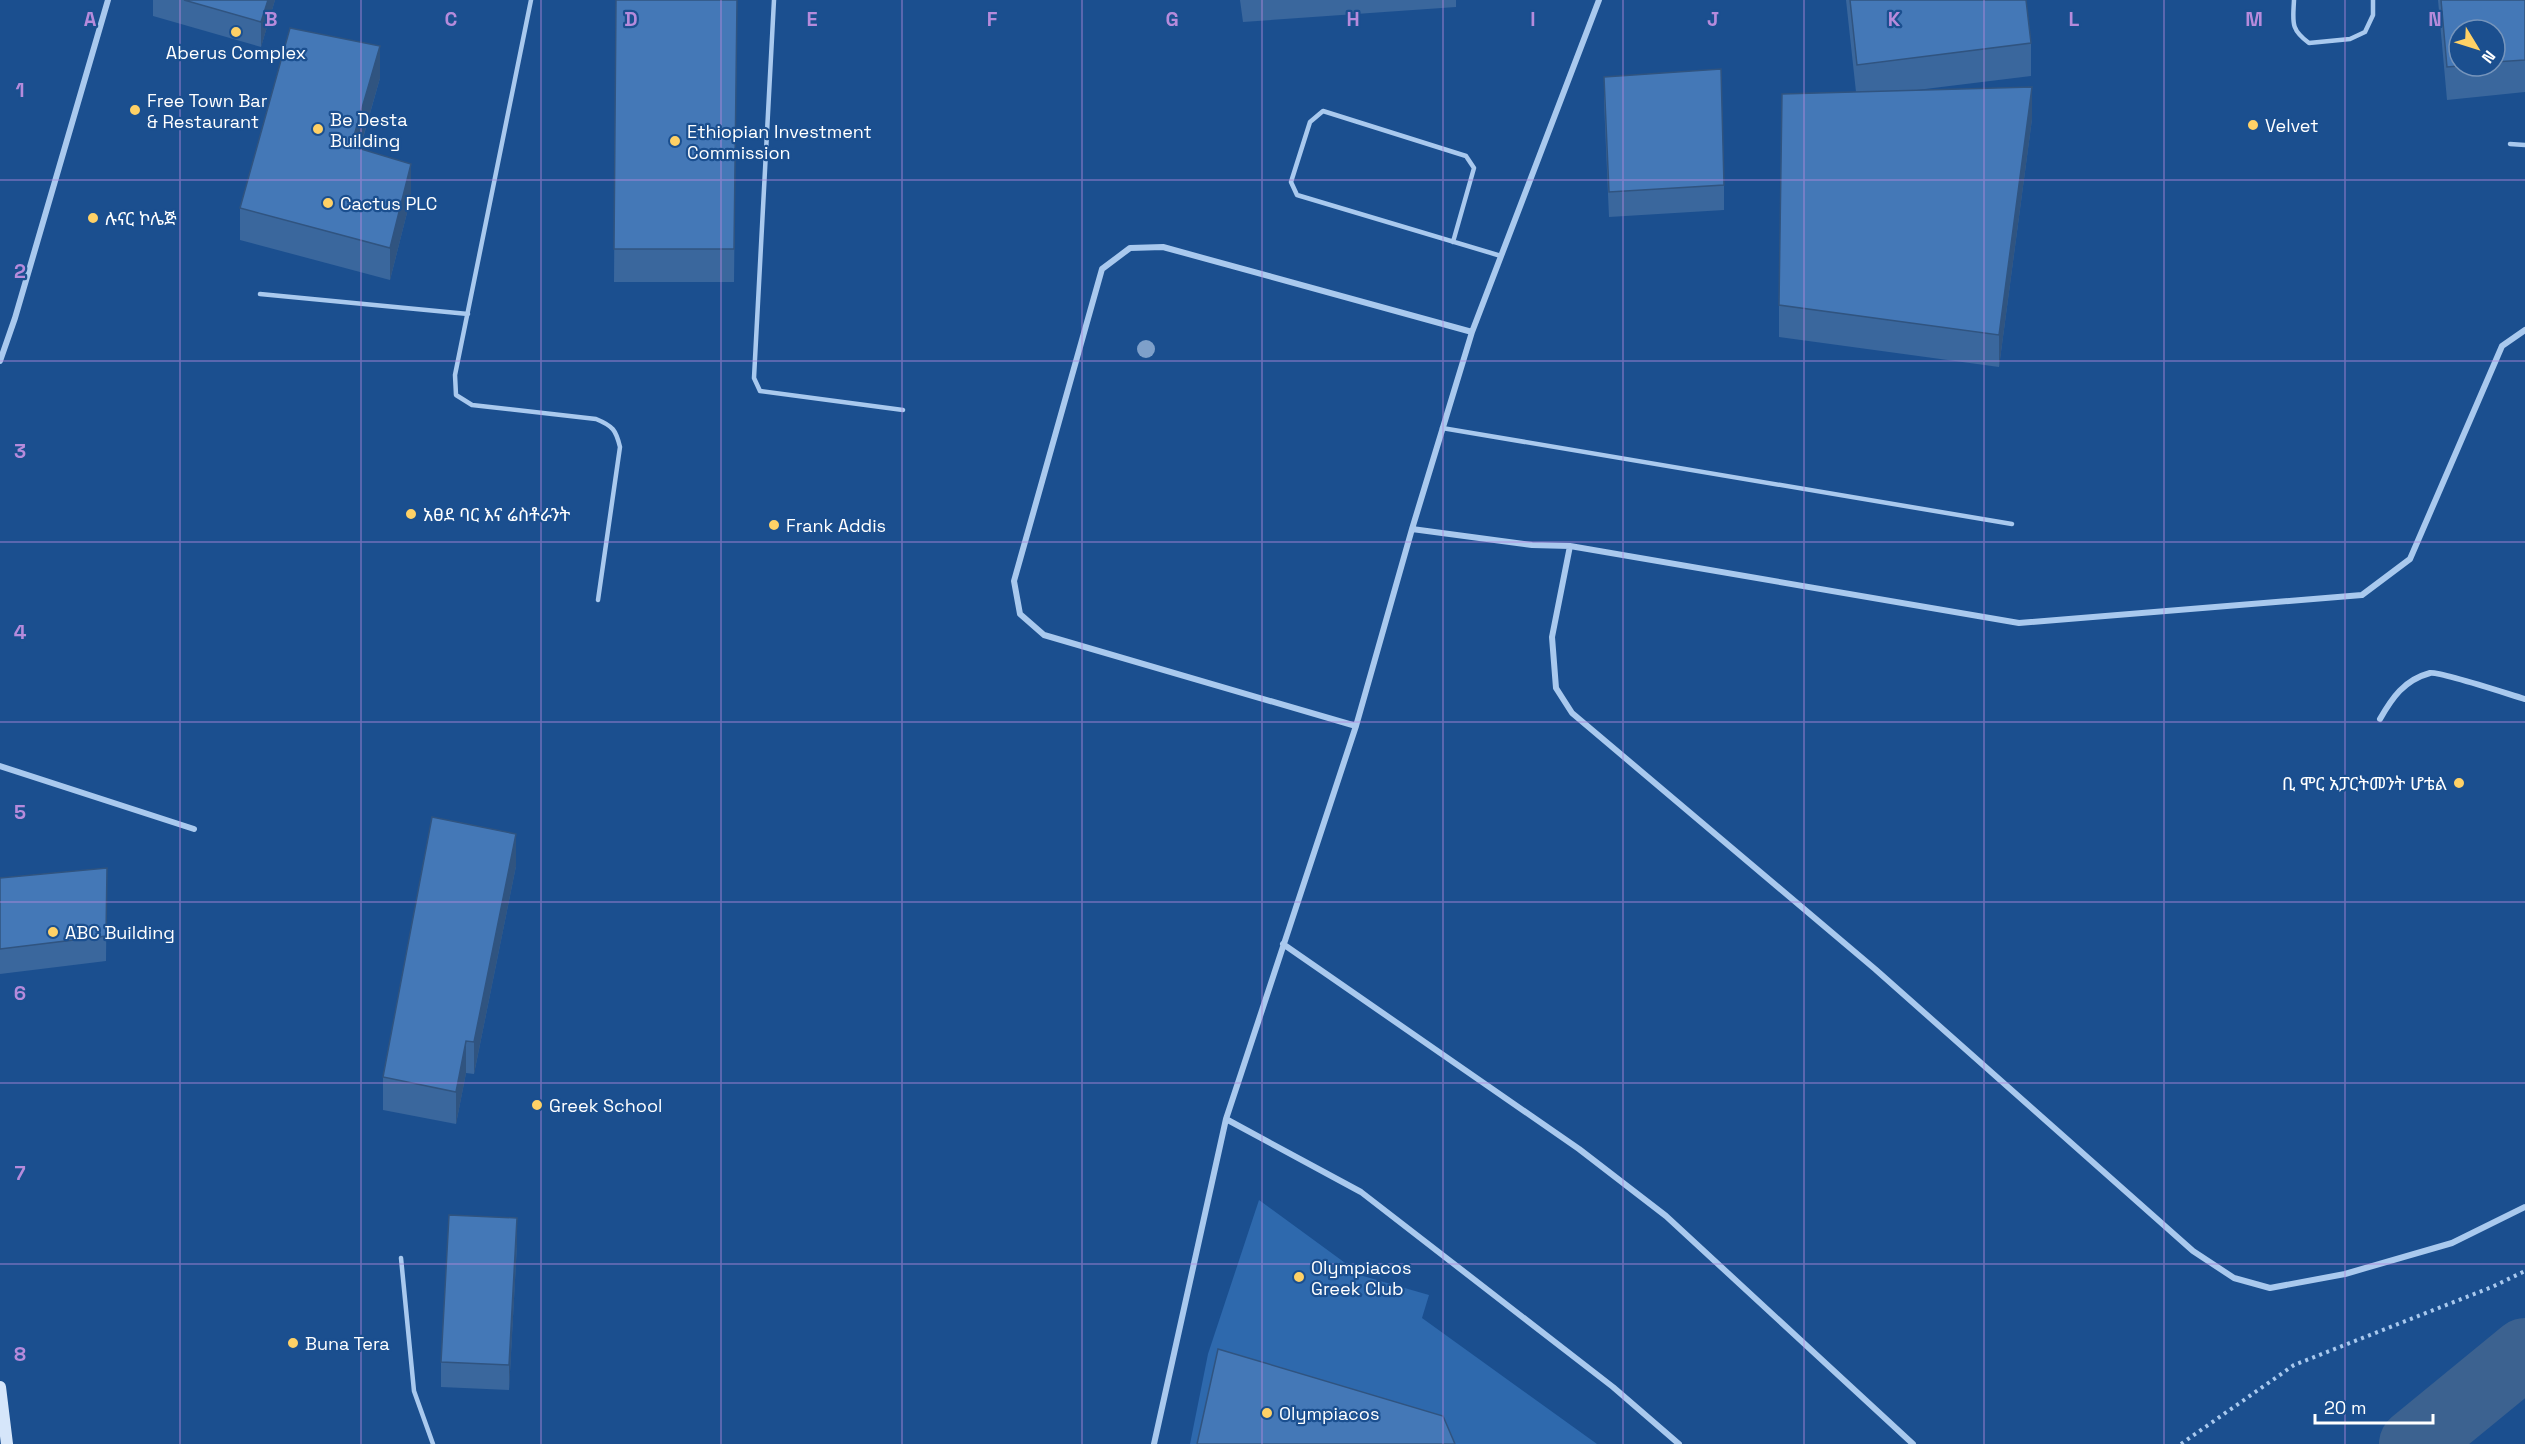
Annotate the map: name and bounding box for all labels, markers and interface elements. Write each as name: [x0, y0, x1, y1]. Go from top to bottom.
text: A: [84, 6, 97, 32]
text: B: [264, 6, 278, 32]
text: C: [445, 6, 458, 32]
text: D: [624, 6, 638, 32]
text: E: [806, 6, 818, 32]
text: F: [987, 6, 998, 32]
text: G: [1165, 6, 1179, 32]
text: H: [1346, 6, 1360, 32]
text: I: [1530, 6, 1536, 32]
text: J: [1707, 6, 1719, 32]
text: K: [1888, 6, 1901, 32]
text: L: [2069, 6, 2080, 32]
text: M: [2245, 6, 2263, 32]
text: N: [2428, 6, 2442, 32]
north arrow: [2447, 18, 2507, 78]
marker: Aberus Complex: [229, 25, 243, 39]
place label: Aberus Complex: [166, 41, 306, 64]
text: N: [2477, 46, 2500, 68]
text: 1: [15, 77, 25, 103]
place label: Free Town Bar & Restaurant: [147, 89, 268, 133]
marker: Free Town Bar & Restaurant: [128, 103, 142, 117]
place label: Be Desta Building: [330, 108, 408, 152]
place label: Velvet: [2265, 114, 2318, 137]
marker: Velvet: [2246, 118, 2260, 132]
place label: Ethiopian Investment Commission: [687, 120, 872, 164]
marker: Be Desta Building: [311, 122, 325, 136]
marker: Ethiopian Investment Commission: [668, 134, 682, 148]
place label: Cactus PLC: [340, 192, 437, 215]
marker: Cactus PLC: [321, 196, 335, 210]
place label: ሉናር ኮሌጅ: [105, 207, 177, 230]
marker: ሉናር ኮሌጅ: [86, 211, 100, 225]
text: 2: [14, 258, 26, 284]
text: 3: [14, 438, 26, 464]
place label: አፀደ ባር እና ሬስቶራንት: [423, 503, 571, 526]
marker: አፀደ ባር እና ሬስቶራንት: [404, 507, 418, 521]
place label: Frank Addis: [786, 514, 886, 537]
marker: Frank Addis: [767, 518, 781, 532]
text: 4: [14, 619, 27, 645]
place label: ቢ ሞር አፓርትመንት ሆቴል: [2282, 772, 2447, 795]
marker: ቢ ሞር አፓርትመንት ሆቴል: [2452, 776, 2466, 790]
text: 5: [14, 799, 26, 825]
place label: ABC Building: [65, 921, 175, 944]
marker: ABC Building: [46, 925, 60, 939]
text: 6: [14, 980, 26, 1006]
place label: Greek School: [549, 1094, 662, 1117]
marker: Greek School: [530, 1098, 544, 1112]
text: 7: [14, 1160, 26, 1186]
place label: Olympiacos Greek Club: [1311, 1256, 1411, 1300]
marker: Olympiacos Greek Club: [1292, 1270, 1306, 1284]
place label: Buna Tera: [305, 1332, 390, 1355]
marker: Buna Tera: [286, 1336, 300, 1350]
text: 8: [14, 1341, 26, 1367]
scale bar: [2315, 1387, 2434, 1425]
text: 20 m: [2324, 1396, 2367, 1419]
place label: Olympiacos: [1279, 1402, 1379, 1425]
marker: Olympiacos: [1260, 1406, 1274, 1420]

